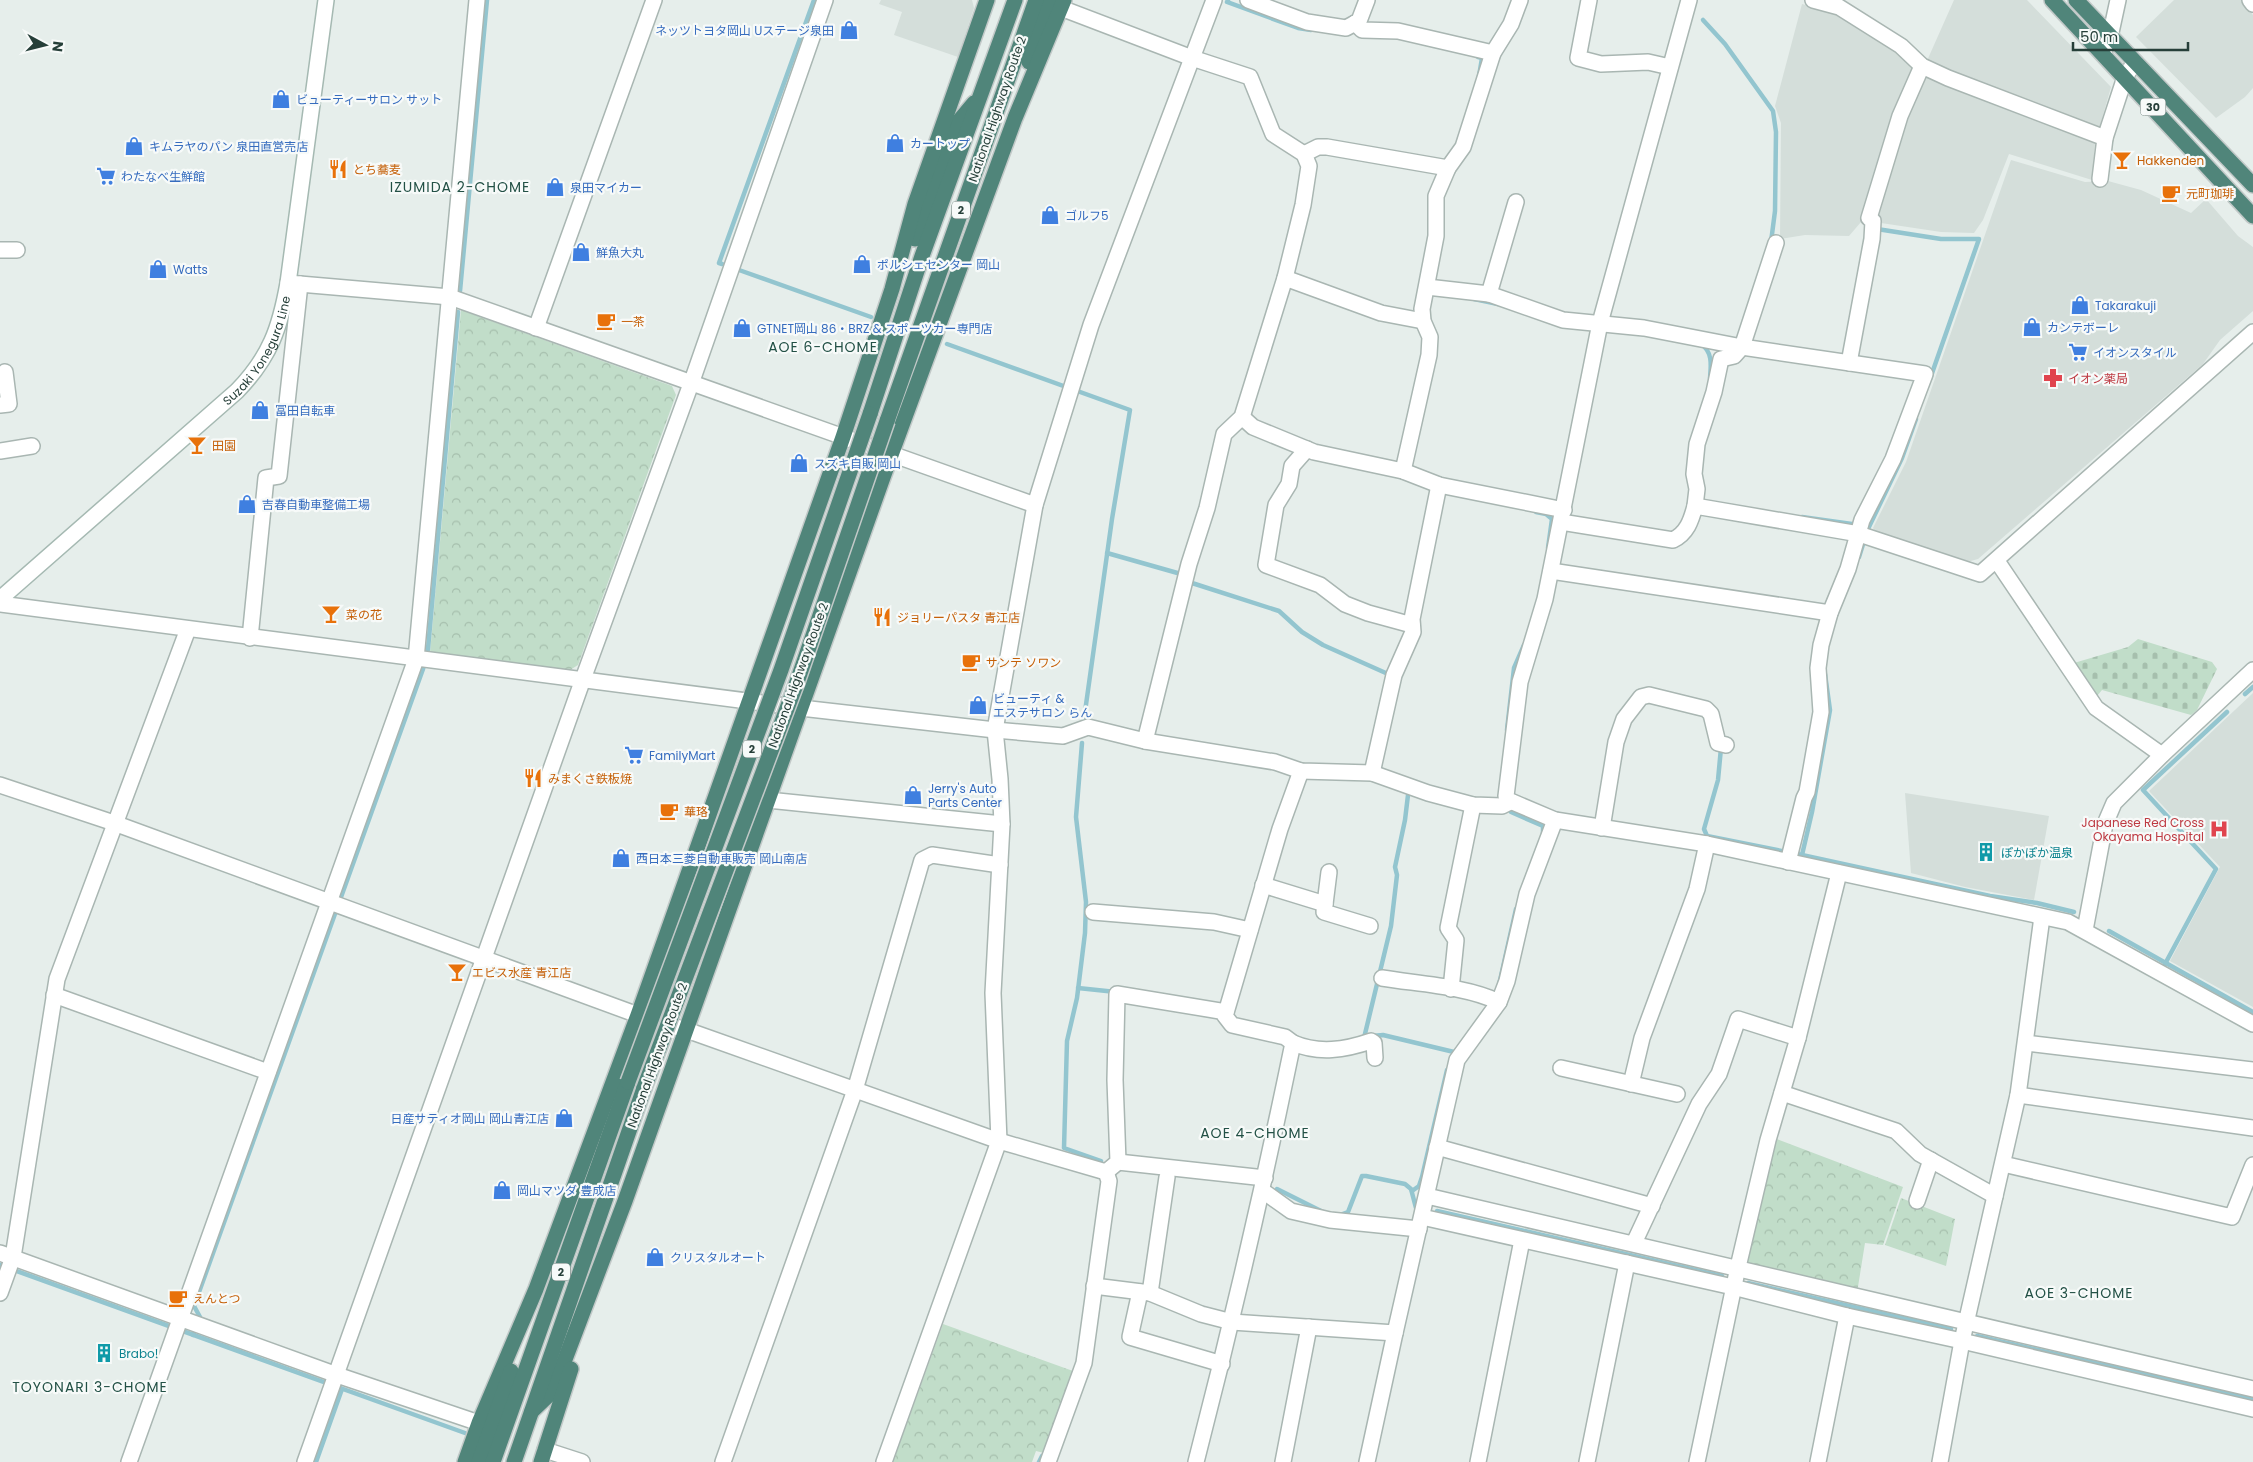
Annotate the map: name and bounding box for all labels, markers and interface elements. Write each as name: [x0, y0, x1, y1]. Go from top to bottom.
shop icon: ネッツトヨタ岡山 Uステージ泉田: [838, 19, 860, 41]
north arrow: [20, 20, 70, 70]
scale bar: [2073, 20, 2188, 52]
place label: ネッツトヨタ岡山 Uステージ泉田: [655, 22, 834, 39]
text: 50 m: [2080, 26, 2118, 47]
street label: National Highway Route 2: [964, 34, 1030, 184]
text: N: [47, 40, 68, 53]
shop icon: ビューティーサロン サット: [270, 88, 292, 110]
place label: ビューティーサロン サット: [296, 91, 442, 108]
road number: 30: [2140, 98, 2166, 115]
shop icon: カートップ: [884, 132, 906, 154]
shop icon: キムラヤのパン 泉田直営売店: [123, 135, 145, 157]
place label: カートップ: [910, 135, 970, 152]
place label: キムラヤのパン 泉田直営売店: [149, 138, 308, 155]
bar icon: Hakkenden: [2111, 149, 2133, 171]
place label: Hakkenden: [2137, 152, 2204, 169]
restaurant icon: とち蕎麦: [327, 158, 349, 180]
place label: とち蕎麦: [353, 161, 401, 178]
supermarket icon: わたなべ生鮮館: [95, 165, 117, 187]
place label: わたなべ生鮮館: [121, 168, 205, 185]
shop icon: 泉田マイカー: [544, 176, 566, 198]
district label: IZUMIDA 2-CHOME: [390, 177, 530, 197]
place label: 泉田マイカー: [570, 179, 642, 196]
cafe icon: 元町珈琲: [2160, 182, 2182, 204]
place label: 元町珈琲: [2186, 185, 2234, 202]
road number: 2: [952, 202, 970, 218]
shop icon: ゴルフ5: [1039, 204, 1061, 226]
place label: ゴルフ5: [1065, 207, 1109, 224]
shop icon: 鮮魚大丸: [570, 241, 592, 263]
place label: 鮮魚大丸: [596, 244, 644, 261]
shop icon: ポルシェセンター 岡山: [851, 253, 873, 275]
place label: ポルシェセンター 岡山: [877, 256, 1000, 273]
shop icon: Watts: [147, 258, 169, 280]
place label: Watts: [173, 261, 208, 278]
street label: Suzaki Yonegura Line: [219, 294, 294, 409]
shop icon: Takarakuji: [2069, 294, 2091, 316]
place label: Takarakuji: [2095, 297, 2156, 314]
cafe icon: 一茶: [595, 310, 617, 332]
place label: 一茶: [621, 313, 645, 330]
shop icon: カンテボーレ: [2021, 316, 2043, 338]
shop icon: GTNET岡山 86・BRZ & スポーツカー専門店: [731, 317, 753, 339]
place label: カンテボーレ: [2047, 319, 2119, 336]
place label: GTNET岡山 86・BRZ & スポーツカー専門店: [757, 320, 993, 337]
district label: AOE 6-CHOME: [768, 337, 878, 357]
supermarket icon: イオンスタイル: [2067, 341, 2089, 363]
place label: イオンスタイル: [2093, 344, 2177, 361]
pharmacy icon: イオン薬局: [2042, 367, 2064, 389]
place label: イオン薬局: [2068, 370, 2128, 387]
shop icon: 冨田自転車: [249, 399, 271, 421]
place label: 冨田自転車: [275, 402, 335, 419]
bar icon: 田園: [186, 434, 208, 456]
place label: 田園: [212, 437, 236, 454]
shop icon: スズキ自販 岡山: [788, 452, 810, 474]
place label: スズキ自販 岡山: [814, 455, 901, 472]
shop icon: 吉春自動車整備工場: [236, 493, 258, 515]
place label: 吉春自動車整備工場: [262, 496, 370, 513]
street label: National Highway Route 2: [764, 600, 832, 750]
bar icon: 菜の花: [320, 603, 342, 625]
place label: 菜の花: [346, 606, 382, 623]
restaurant icon: ジョリーパスタ 青江店: [871, 606, 893, 628]
place label: ジョリーパスタ 青江店: [897, 609, 1020, 626]
cafe icon: サンテ ソワン: [960, 651, 982, 673]
place label: サンテ ソワン: [986, 654, 1061, 671]
place label: ビューティ & エステサロン らん: [993, 690, 1092, 721]
shop icon: ビューティ & エステサロン らん: [967, 694, 989, 716]
road number: 2: [743, 741, 761, 758]
supermarket icon: FamilyMart: [623, 744, 645, 766]
place label: FamilyMart: [649, 747, 715, 764]
restaurant icon: みまくさ鉄板焼: [522, 767, 544, 789]
place label: みまくさ鉄板焼: [548, 770, 632, 787]
place label: Jerry's Auto Parts Center: [928, 780, 1003, 811]
shop icon: Jerry's Auto Parts Center: [902, 784, 924, 806]
cafe icon: 華珞: [658, 800, 680, 822]
place label: 華珞: [684, 803, 708, 820]
place label: Japanese Red Cross Okayama Hospital: [2081, 814, 2204, 845]
hospital icon: Japanese Red Cross Okayama Hospital: [2208, 818, 2230, 840]
building icon: ぽかぽか温泉: [1975, 841, 1997, 863]
place label: ぽかぽか温泉: [2001, 844, 2073, 861]
shop icon: 西日本三菱自動車販売 岡山南店: [610, 847, 632, 869]
place label: 西日本三菱自動車販売 岡山南店: [636, 850, 807, 867]
bar icon: エビス水産 青江店: [446, 961, 468, 983]
place label: エビス水産 青江店: [472, 964, 571, 981]
street label: National Highway Route 2: [623, 980, 691, 1130]
shop icon: 日産サティオ岡山 岡山青江店: [553, 1107, 575, 1129]
place label: 日産サティオ岡山 岡山青江店: [391, 1110, 549, 1127]
district label: AOE 4-CHOME: [1200, 1123, 1310, 1143]
shop icon: 岡山マツダ 豊成店: [491, 1179, 513, 1201]
place label: 岡山マツダ 豊成店: [517, 1182, 616, 1199]
shop icon: クリスタルオート: [644, 1246, 666, 1268]
place label: クリスタルオート: [670, 1249, 766, 1266]
road number: 2: [552, 1264, 570, 1280]
district label: AOE 3-CHOME: [2024, 1283, 2134, 1303]
cafe icon: えんとつ: [167, 1287, 189, 1309]
place label: えんとつ: [193, 1290, 241, 1307]
building icon: Brabo!: [93, 1342, 115, 1364]
place label: Brabo!: [119, 1345, 158, 1362]
district label: TOYONARI 3-CHOME: [12, 1377, 168, 1397]

